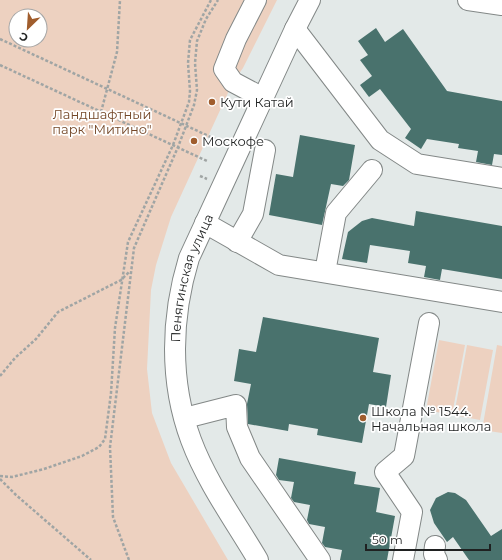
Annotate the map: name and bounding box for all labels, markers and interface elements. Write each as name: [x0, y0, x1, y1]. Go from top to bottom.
north arrow: [8, 8, 48, 48]
text: С: [17, 29, 30, 45]
place label: Кути Катай: [220, 94, 294, 110]
marker: Кути Катай: [207, 97, 217, 107]
park label: Ландшафтный парк "Митино": [52, 106, 152, 137]
place label: Москофе: [202, 133, 264, 149]
marker: Москофе: [189, 136, 199, 146]
street label: Пенягинская улица: [167, 211, 216, 343]
place label: Школа № 1544. Начальная школа: [371, 403, 491, 434]
marker: Школа № 1544. Начальная школа: [358, 413, 368, 423]
scale bar: [366, 526, 490, 552]
text: 50 m: [372, 532, 403, 547]

